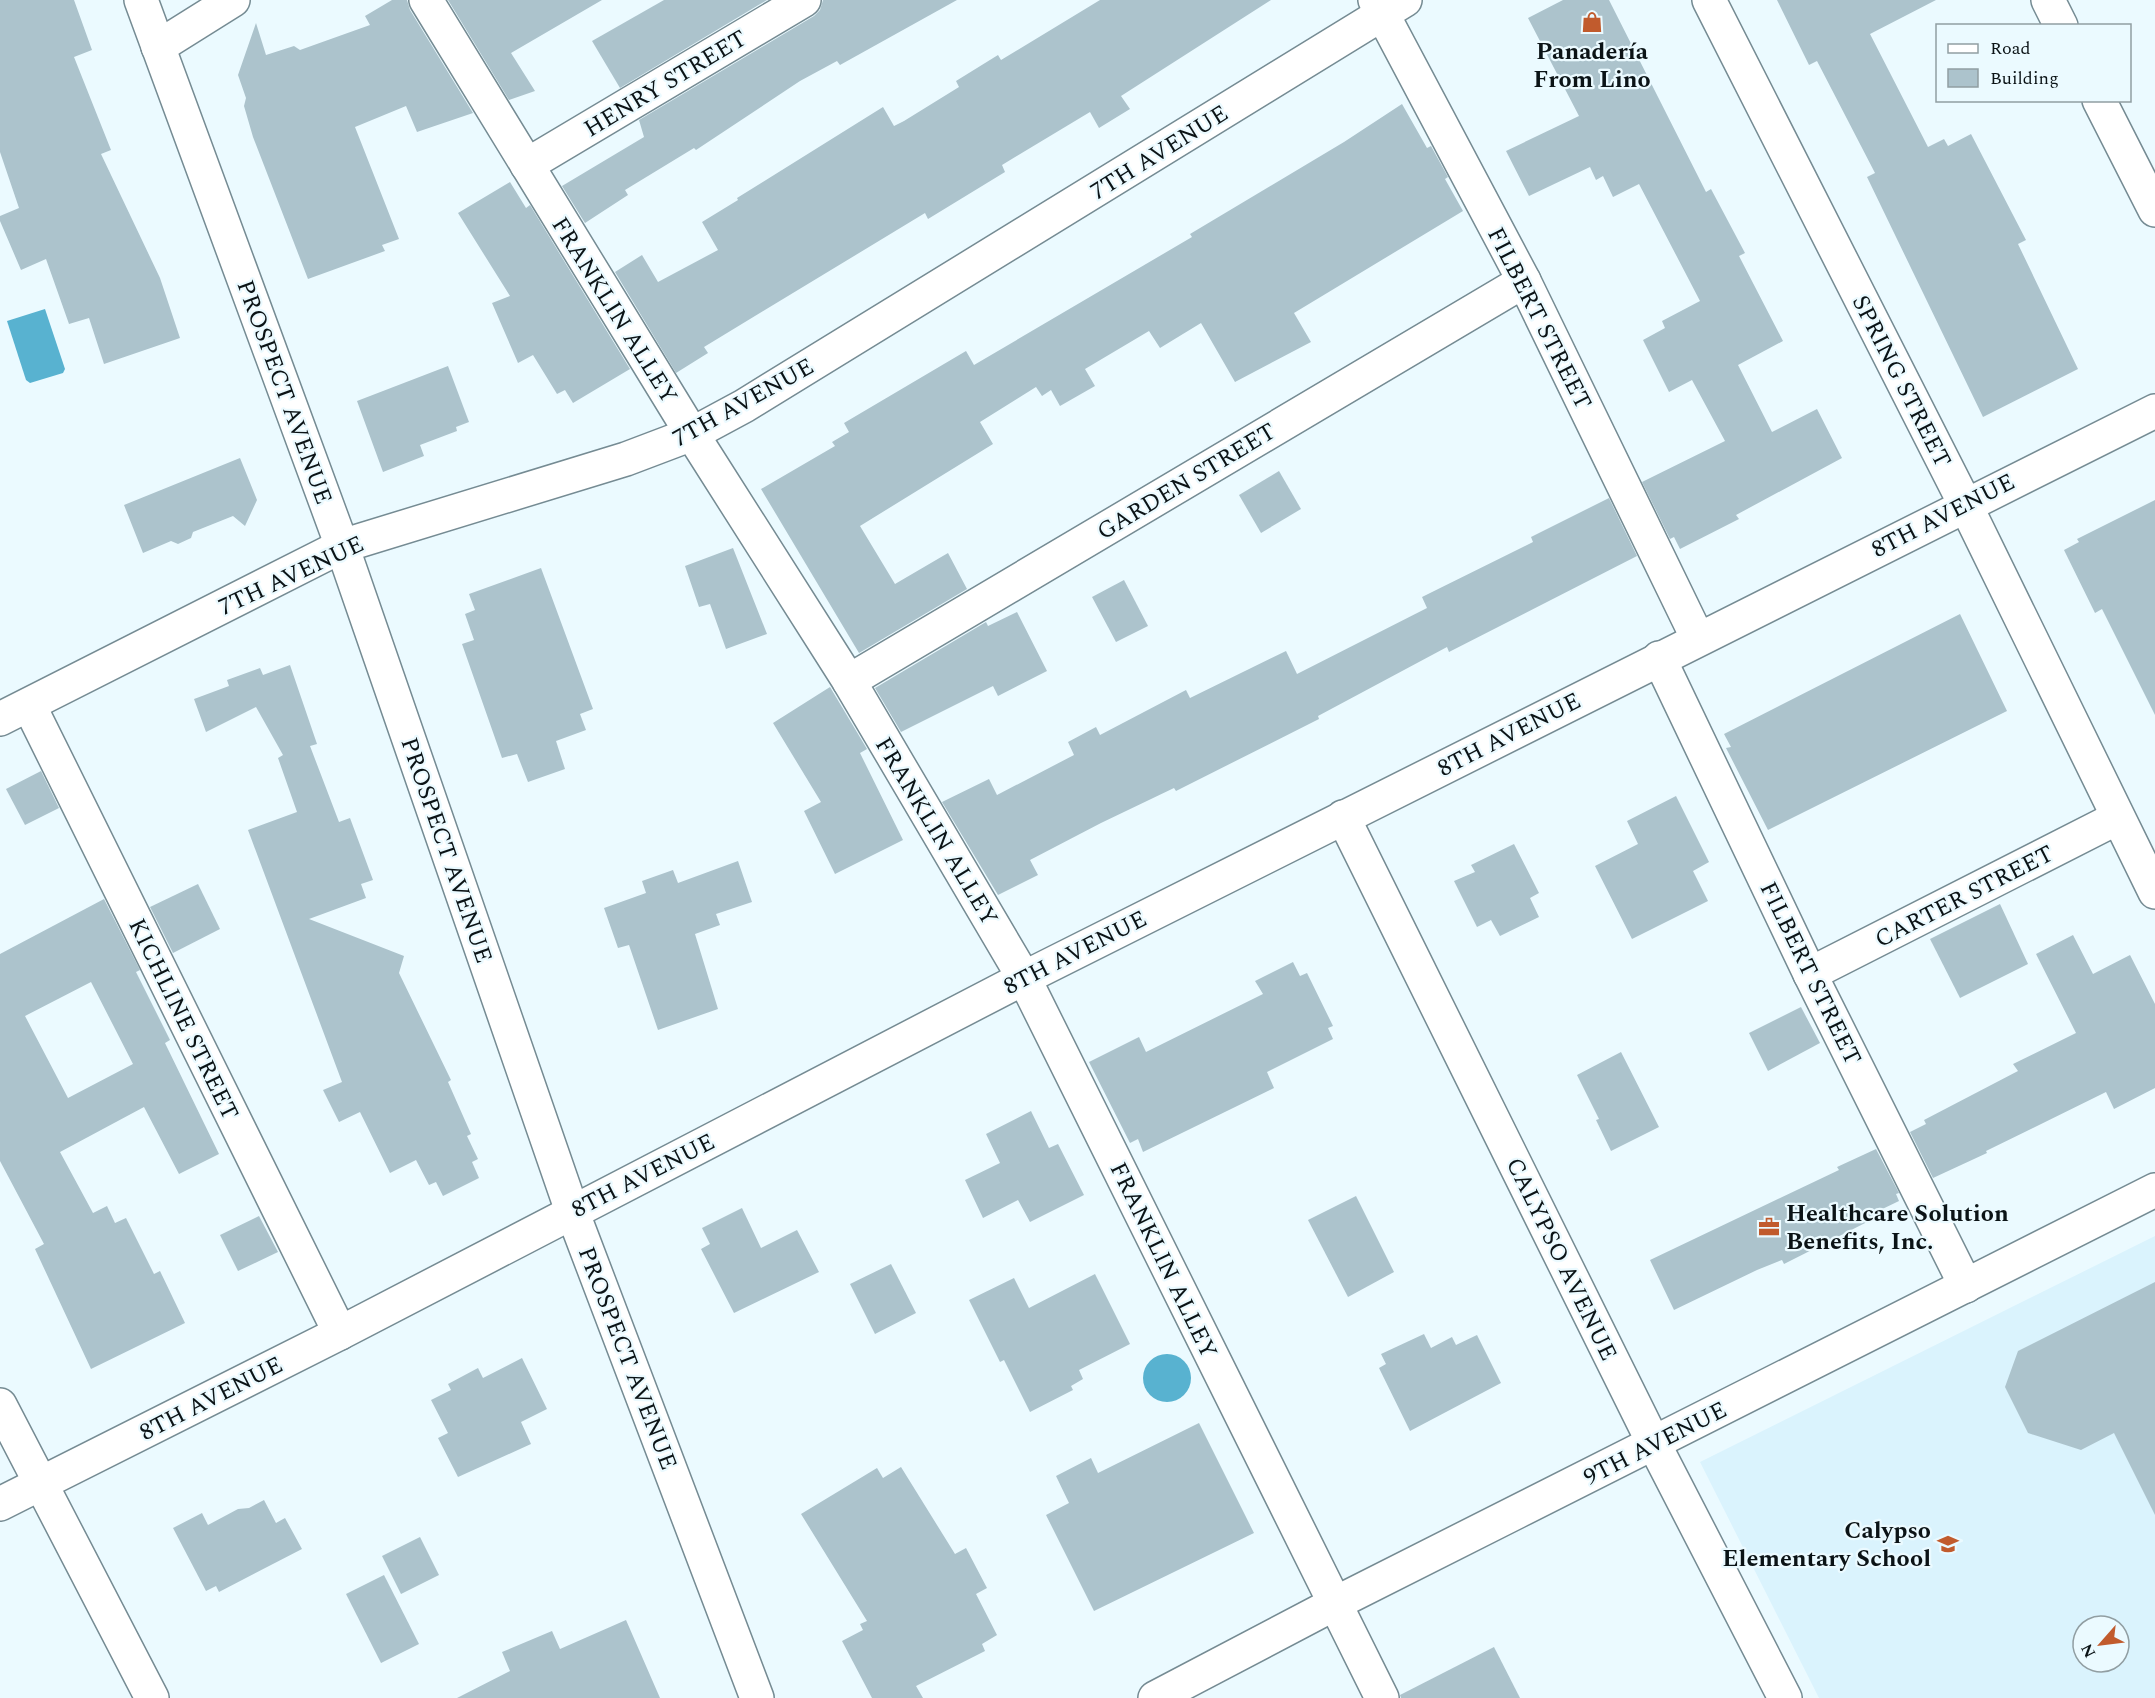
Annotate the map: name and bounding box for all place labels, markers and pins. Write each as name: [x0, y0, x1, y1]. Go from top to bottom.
shop icon: Panadería From Lino: [1580, 10, 1604, 34]
place label: Panadería From Lino: [1533, 34, 1651, 98]
place label: Healthcare Solution Benefits, Inc.: [1786, 1196, 2009, 1260]
office icon: Healthcare Solution Benefits, Inc.: [1757, 1215, 1781, 1239]
place label: Calypso Elementary School: [1722, 1513, 1931, 1577]
school or university icon: Calypso Elementary School: [1936, 1532, 1960, 1556]

